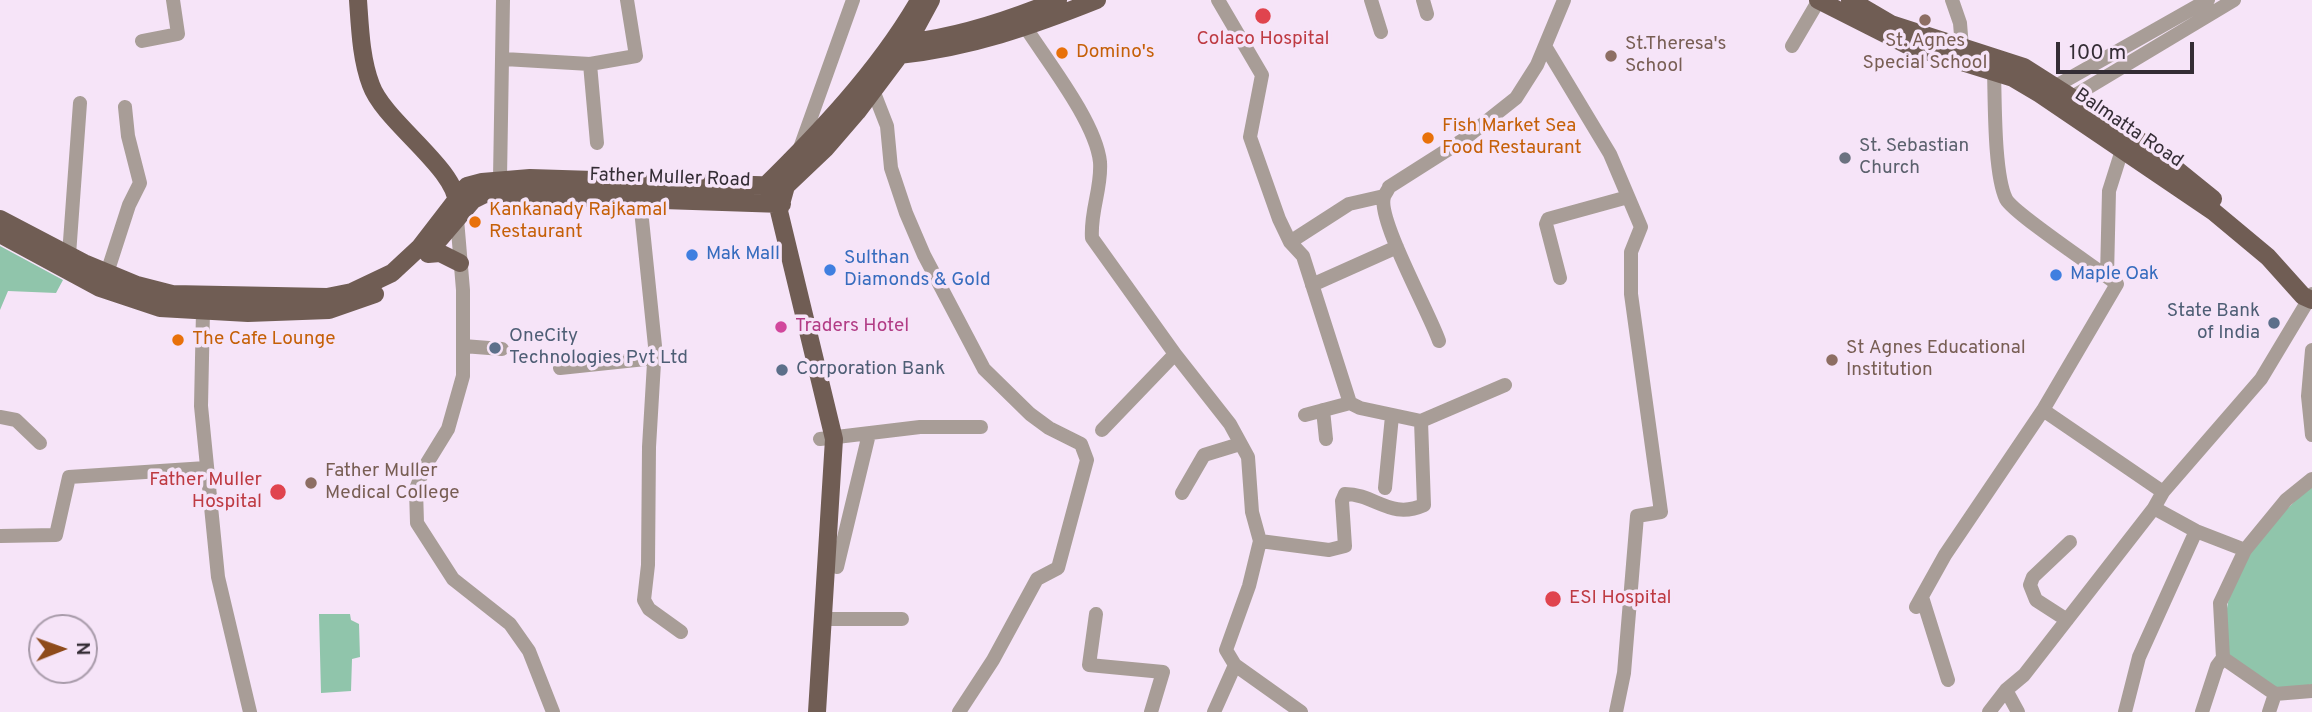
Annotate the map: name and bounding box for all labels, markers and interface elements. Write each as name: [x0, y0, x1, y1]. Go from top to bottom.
marker: Colaco Hospital: [1253, 6, 1273, 26]
marker: St. Agnes Special School: [1917, 12, 1933, 28]
scale bar: [2060, 28, 2198, 72]
place label: Colaco Hospital: [1196, 29, 1330, 51]
place label: St. Agnes Special School: [1863, 31, 1987, 75]
place label: St.Theresa's School: [1625, 34, 1726, 78]
text: 100 m: [2069, 40, 2126, 67]
place label: Domino's: [1076, 42, 1155, 64]
marker: Domino's: [1054, 45, 1070, 61]
marker: St.Theresa's School: [1603, 48, 1619, 64]
street label: Balmatta Road: [2069, 84, 2187, 174]
place label: Fish Market Sea Food Restaurant: [1442, 116, 1582, 160]
marker: Fish Market Sea Food Restaurant: [1420, 130, 1436, 146]
place label: St. Sebastian Church: [1859, 136, 1969, 180]
marker: St. Sebastian Church: [1837, 150, 1853, 166]
street label: Father Muller Road: [589, 165, 751, 193]
place label: Kankanady Rajkamal Restaurant: [489, 200, 667, 244]
marker: Kankanady Rajkamal Restaurant: [467, 214, 483, 230]
place label: Mak Mall: [706, 244, 780, 266]
marker: Mak Mall: [684, 247, 700, 263]
place label: Sulthan Diamonds & Gold: [844, 248, 991, 292]
marker: Sulthan Diamonds & Gold: [822, 262, 838, 278]
place label: Maple Oak: [2070, 264, 2159, 286]
marker: Maple Oak: [2048, 267, 2064, 283]
place label: State Bank of India: [2167, 301, 2260, 345]
marker: State Bank of India: [2266, 315, 2282, 331]
place label: Traders Hotel: [795, 316, 909, 338]
marker: Traders Hotel: [773, 319, 789, 335]
place label: OneCity Technologies Pvt Ltd: [509, 326, 688, 370]
place label: The Cafe Lounge: [192, 329, 335, 351]
marker: The Cafe Lounge: [170, 332, 186, 348]
place label: St Agnes Educational Institution: [1846, 338, 2026, 382]
marker: OneCity Technologies Pvt Ltd: [487, 340, 503, 356]
marker: St Agnes Educational Institution: [1824, 352, 1840, 368]
place label: Corporation Bank: [796, 359, 945, 381]
marker: Corporation Bank: [774, 362, 790, 378]
place label: Father Muller Medical College: [325, 461, 459, 505]
place label: Father Muller Hospital: [149, 470, 262, 514]
marker: Father Muller Medical College: [303, 475, 319, 491]
marker: Father Muller Hospital: [268, 482, 288, 502]
place label: ESI Hospital: [1569, 588, 1672, 610]
marker: ESI Hospital: [1543, 589, 1563, 609]
north arrow: [28, 614, 98, 684]
text: N: [70, 642, 94, 656]

